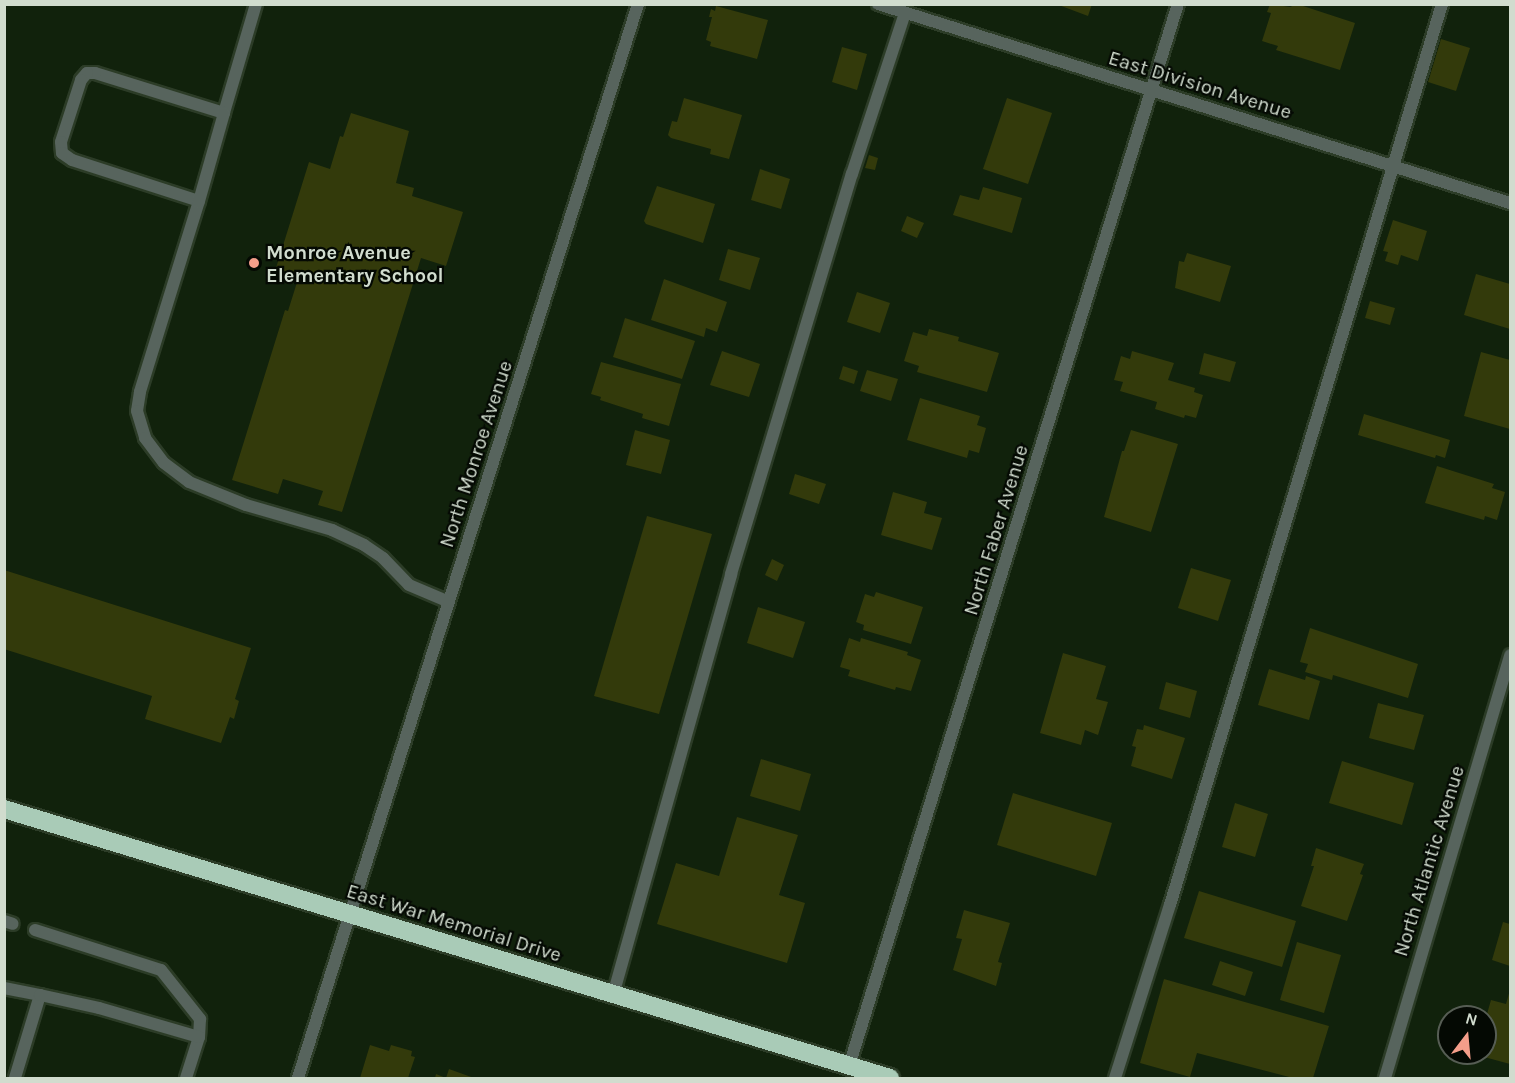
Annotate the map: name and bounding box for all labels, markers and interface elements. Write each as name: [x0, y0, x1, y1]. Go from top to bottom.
street label: East Division Avenue: [1106, 46, 1294, 124]
place label: Monroe Avenue Elementary School: [266, 240, 444, 287]
marker: Monroe Avenue Elementary School: [247, 256, 261, 270]
street label: North Monroe Avenue: [434, 358, 518, 550]
street label: North Faber Avenue: [959, 442, 1033, 618]
street label: North Atlantic Avenue: [1389, 763, 1469, 959]
street label: East War Memorial Drive: [344, 879, 564, 967]
north arrow: [1437, 1005, 1497, 1065]
text: N: [1463, 1008, 1480, 1030]

